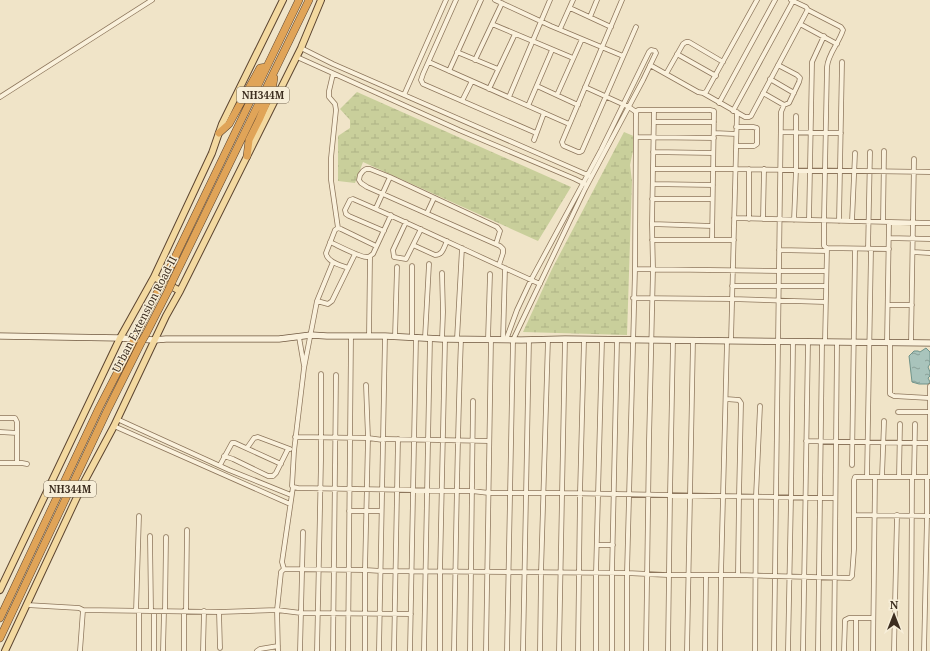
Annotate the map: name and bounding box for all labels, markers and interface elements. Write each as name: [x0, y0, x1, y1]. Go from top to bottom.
road number: NH344M: [237, 87, 289, 103]
street label: Urban Extension Road-II: [108, 253, 180, 375]
road number: NH344M: [44, 481, 96, 497]
north arrow: [874, 595, 914, 635]
text: N: [890, 597, 899, 612]

